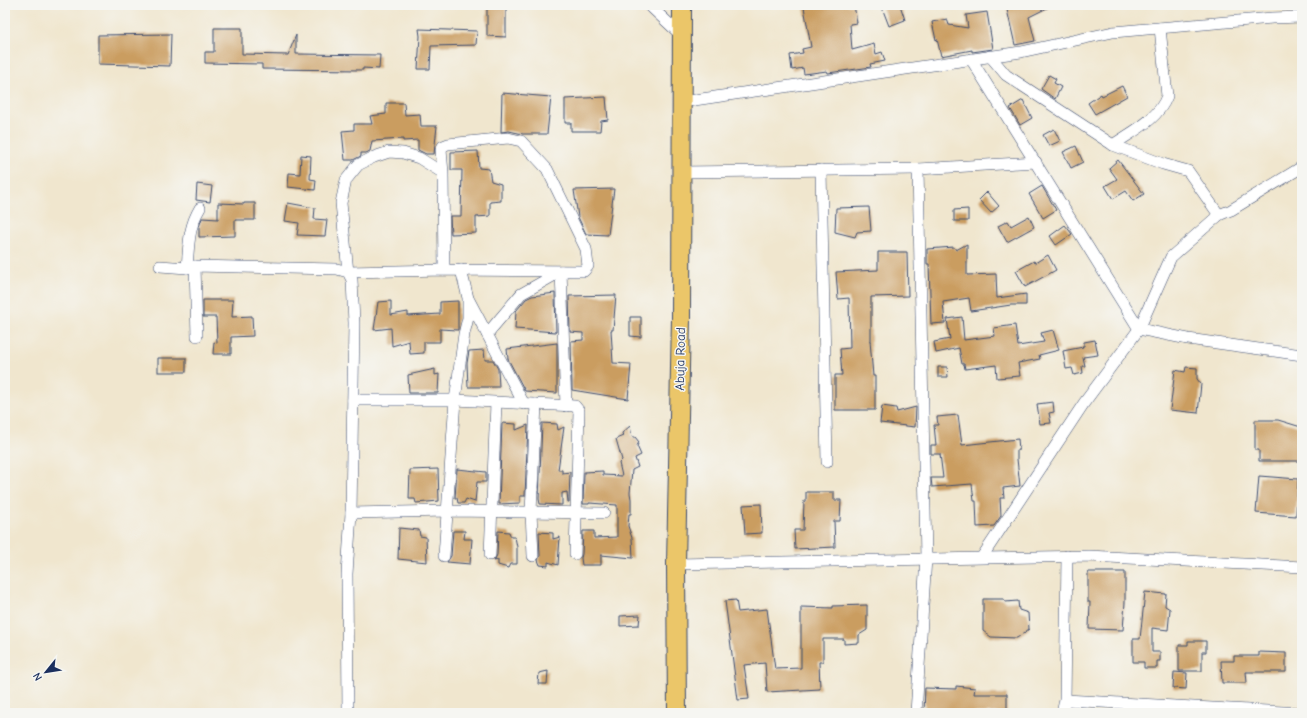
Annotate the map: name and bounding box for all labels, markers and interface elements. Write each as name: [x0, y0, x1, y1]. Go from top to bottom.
street label: Abuja Road: [672, 327, 688, 391]
north arrow: [26, 652, 66, 692]
text: N: [30, 670, 45, 683]

